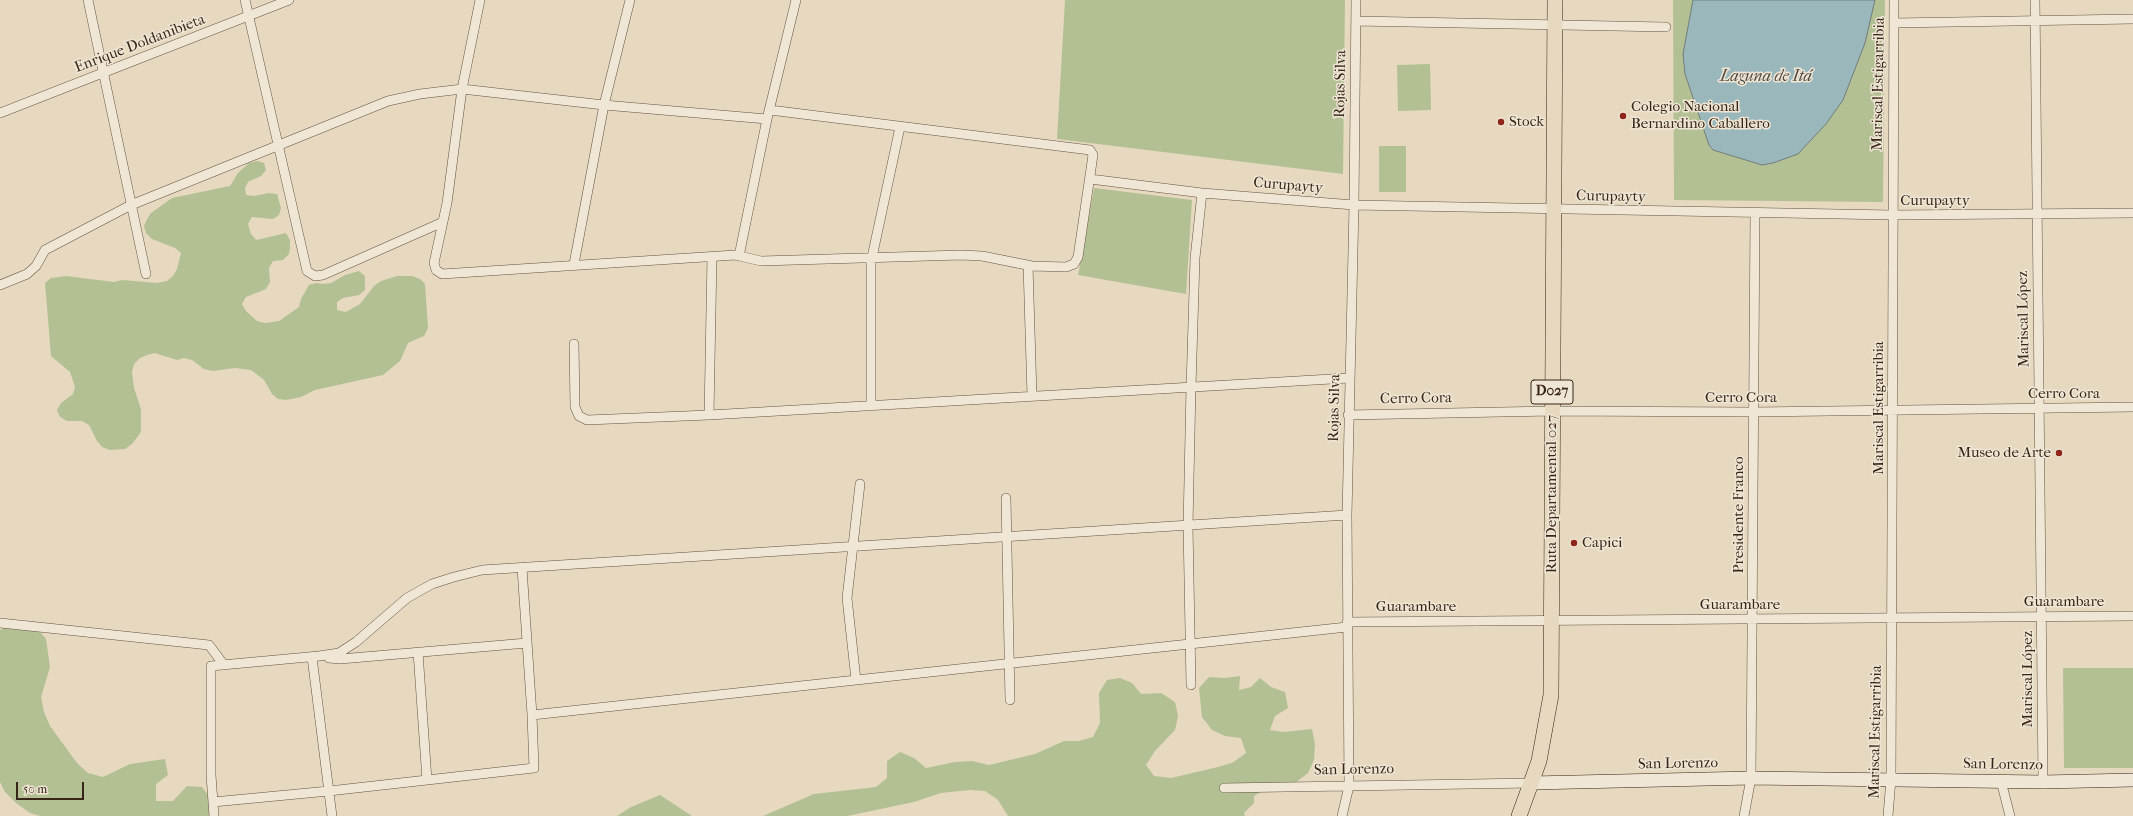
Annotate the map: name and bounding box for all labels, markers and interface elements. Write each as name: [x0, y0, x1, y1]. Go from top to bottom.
street label: Enrique Doldanibieta: [72, 11, 208, 77]
street label: Mariscal Estigarribia: [1869, 17, 1889, 151]
street label: Rojas Silva: [1331, 50, 1351, 118]
water label: Laguna de Itá: [1720, 67, 1812, 87]
place label: Colegio Nacional Bernardino Caballero: [1631, 98, 1770, 133]
marker: Colegio Nacional Bernardino Caballero: [1618, 111, 1628, 121]
place label: Stock: [1509, 113, 1544, 131]
marker: Stock: [1496, 117, 1506, 127]
street label: Curupayty: [1253, 174, 1323, 198]
street label: Curupayty: [1576, 187, 1646, 207]
street label: Curupayty: [1900, 192, 1970, 210]
street label: Mariscal López: [2014, 270, 2034, 368]
street label: Mariscal Estigarribia: [1870, 341, 1888, 475]
street label: Rojas Silva: [1325, 374, 1345, 442]
road number: D027: [1531, 380, 1573, 404]
street label: Cerro Cora: [2028, 385, 2100, 403]
street label: Cerro Cora: [1380, 389, 1452, 409]
street label: Cerro Cora: [1705, 389, 1777, 407]
street label: Ruta Departamental 027: [1543, 415, 1561, 573]
place label: Museo de Arte: [1957, 444, 2051, 462]
marker: Museo de Arte: [2054, 448, 2064, 458]
street label: Presidente Franco: [1730, 456, 1748, 574]
place label: Capici: [1582, 534, 1622, 552]
marker: Capici: [1569, 538, 1579, 548]
street label: Guarambare: [2024, 593, 2104, 611]
street label: Guarambare: [1700, 596, 1780, 614]
street label: Guarambare: [1376, 598, 1456, 616]
street label: Mariscal López: [2019, 631, 2037, 727]
street label: Mariscal Estigarribia: [1866, 665, 1886, 799]
street label: San Lorenzo: [1638, 754, 1718, 774]
street label: San Lorenzo: [1963, 755, 2043, 775]
street label: San Lorenzo: [1314, 760, 1394, 780]
scale bar: [18, 774, 86, 800]
text: 50 m: [23, 782, 47, 796]

